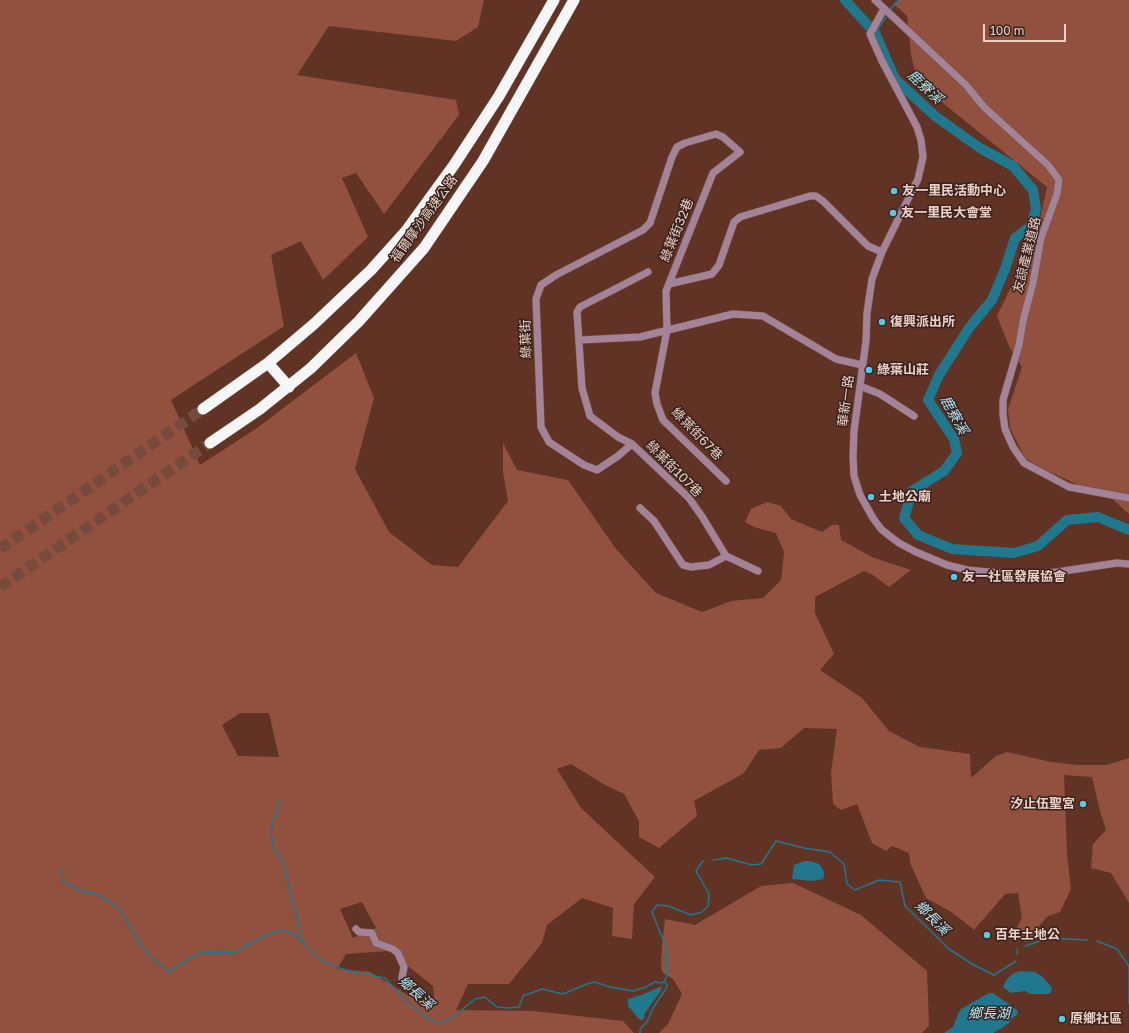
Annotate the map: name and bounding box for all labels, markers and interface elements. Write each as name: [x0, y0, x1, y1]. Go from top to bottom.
scale bar: [985, 16, 1068, 42]
text: 100 m: [990, 23, 1024, 38]
water label: 鹿寮溪: [904, 67, 946, 107]
street label: 福爾摩沙高速公路: [387, 172, 461, 266]
place label: 友一里民活動中心: [902, 183, 1006, 199]
marker: 友一里民活動中心: [889, 186, 899, 196]
street label: 綠葉街32巷: [657, 196, 697, 264]
place label: 友一里民大會堂: [901, 205, 992, 221]
marker: 友一里民大會堂: [888, 208, 898, 218]
street label: 友諒產業道路: [1010, 215, 1044, 295]
place label: 復興派出所: [890, 314, 955, 330]
marker: 復興派出所: [877, 317, 887, 327]
street label: 綠葉街: [518, 319, 534, 359]
place label: 綠葉山莊: [877, 362, 929, 378]
marker: 綠葉山莊: [864, 365, 874, 375]
street label: 華新一路: [835, 374, 857, 428]
water label: 鹿寮溪: [936, 393, 972, 437]
street label: 綠葉街67巷: [668, 405, 726, 463]
street label: 綠葉街107巷: [643, 438, 705, 500]
place label: 土地公廟: [879, 489, 931, 505]
marker: 土地公廟: [866, 492, 876, 502]
place label: 友一社區發展協會: [962, 569, 1066, 585]
marker: 友一社區發展協會: [949, 572, 959, 582]
place label: 汐止伍聖宮: [1010, 796, 1075, 812]
marker: 汐止伍聖宮: [1078, 799, 1088, 809]
water label: 鄉長溪: [911, 897, 953, 939]
place label: 百年土地公: [995, 927, 1060, 943]
marker: 百年土地公: [982, 930, 992, 940]
water label: 鄉長溪: [395, 973, 437, 1013]
water label: 鄉長湖: [968, 1006, 1010, 1022]
place label: 原鄉社區: [1070, 1011, 1122, 1027]
marker: 原鄉社區: [1057, 1014, 1067, 1024]

